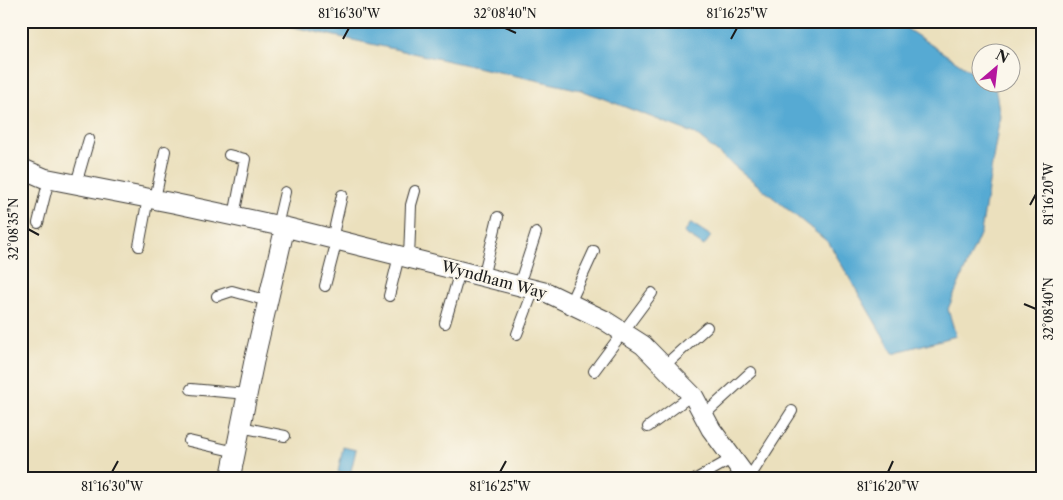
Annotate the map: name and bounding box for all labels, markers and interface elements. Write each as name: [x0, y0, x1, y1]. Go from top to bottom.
text: 81°16'30"W: [318, 6, 381, 21]
text: 32°08'40"N: [473, 6, 537, 21]
text: 81°16'25"W: [706, 6, 769, 21]
north arrow: [970, 42, 1020, 92]
text: N: [993, 46, 1012, 67]
text: 81°16'20"W: [1041, 162, 1056, 225]
text: 32°08'35"N: [6, 198, 21, 260]
street label: Wyndham Way: [438, 256, 549, 303]
text: 32°08'40"N: [1041, 277, 1056, 341]
text: 81°16'30"W: [81, 479, 144, 494]
text: 81°16'25"W: [469, 479, 532, 494]
text: 81°16'20"W: [857, 479, 920, 494]

